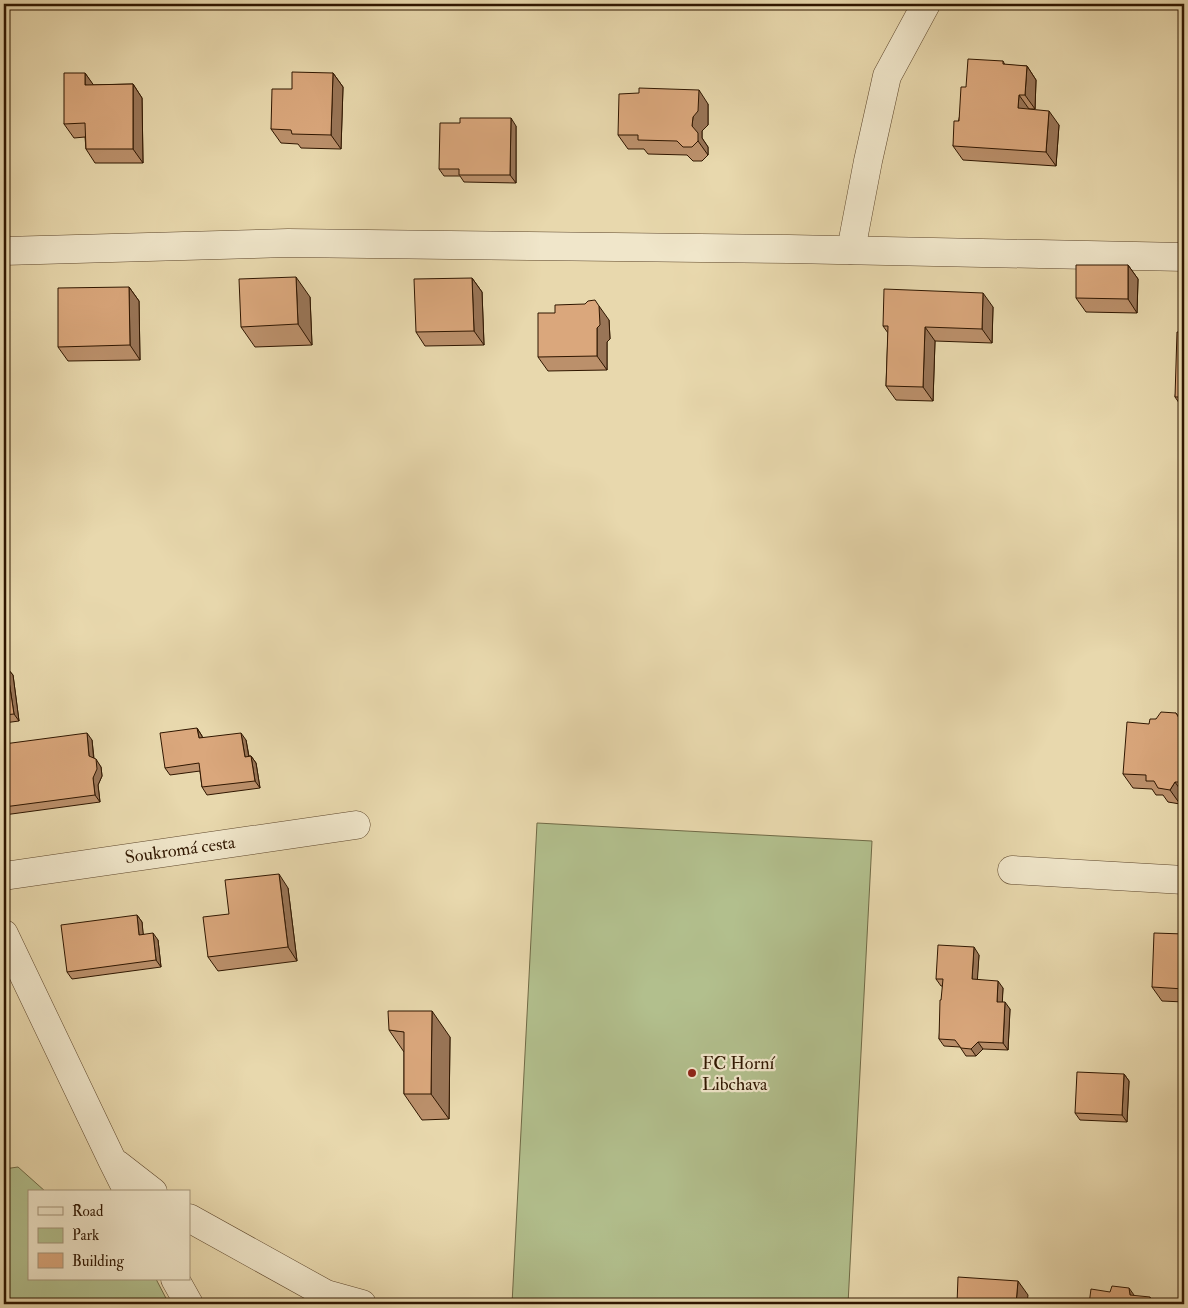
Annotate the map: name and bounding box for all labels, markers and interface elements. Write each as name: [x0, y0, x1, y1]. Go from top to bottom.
street label: Soukromá cesta: [123, 831, 237, 869]
place label: FC Horní Libchava: [702, 1052, 775, 1096]
marker: FC Horní Libchava: [686, 1067, 698, 1079]
legend: [28, 1190, 190, 1280]
text: Road: [72, 1202, 104, 1221]
text: Park: [72, 1226, 99, 1245]
text: Building: [72, 1252, 124, 1271]

